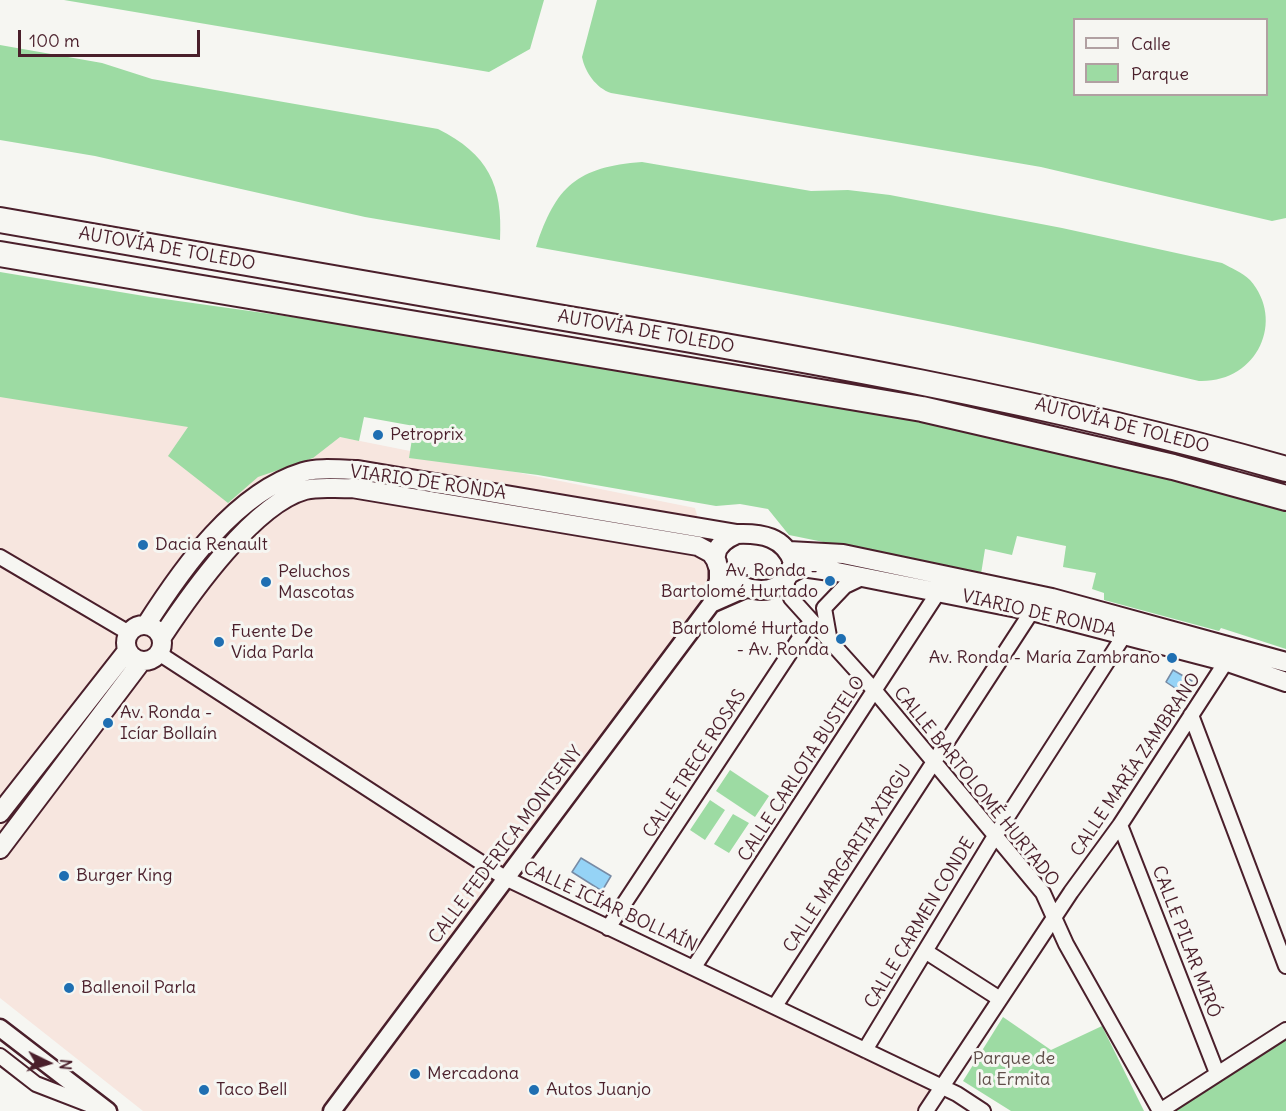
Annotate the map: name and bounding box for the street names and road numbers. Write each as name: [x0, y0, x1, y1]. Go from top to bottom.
street label: AUTOVÍA DE TOLEDO: [77, 223, 257, 275]
street label: AUTOVÍA DE TOLEDO: [556, 306, 736, 358]
street label: AUTOVÍA DE TOLEDO: [1033, 394, 1211, 458]
street label: VIARIO DE RONDA: [348, 461, 508, 505]
street label: VIARIO DE RONDA: [960, 586, 1118, 642]
street label: CALLE MARÍA ZAMBRANO: [1066, 669, 1206, 861]
street label: CALLE CARLOTA BUSTELO: [734, 672, 870, 866]
street label: CALLE BARTOLOMÉ HURTADO: [889, 683, 1063, 891]
street label: CALLE TRECE ROSAS: [639, 686, 751, 842]
street label: CALLE FEDERICA MONTSENY: [425, 742, 587, 948]
street label: CALLE MARGARITA XIRGU: [779, 761, 917, 957]
street label: CALLE CARMEN CONDE: [860, 834, 980, 1012]
street label: CALLE ICÍAR BOLLAÍN: [520, 857, 700, 957]
street label: CALLE PILAR MIRÓ: [1147, 863, 1225, 1021]

